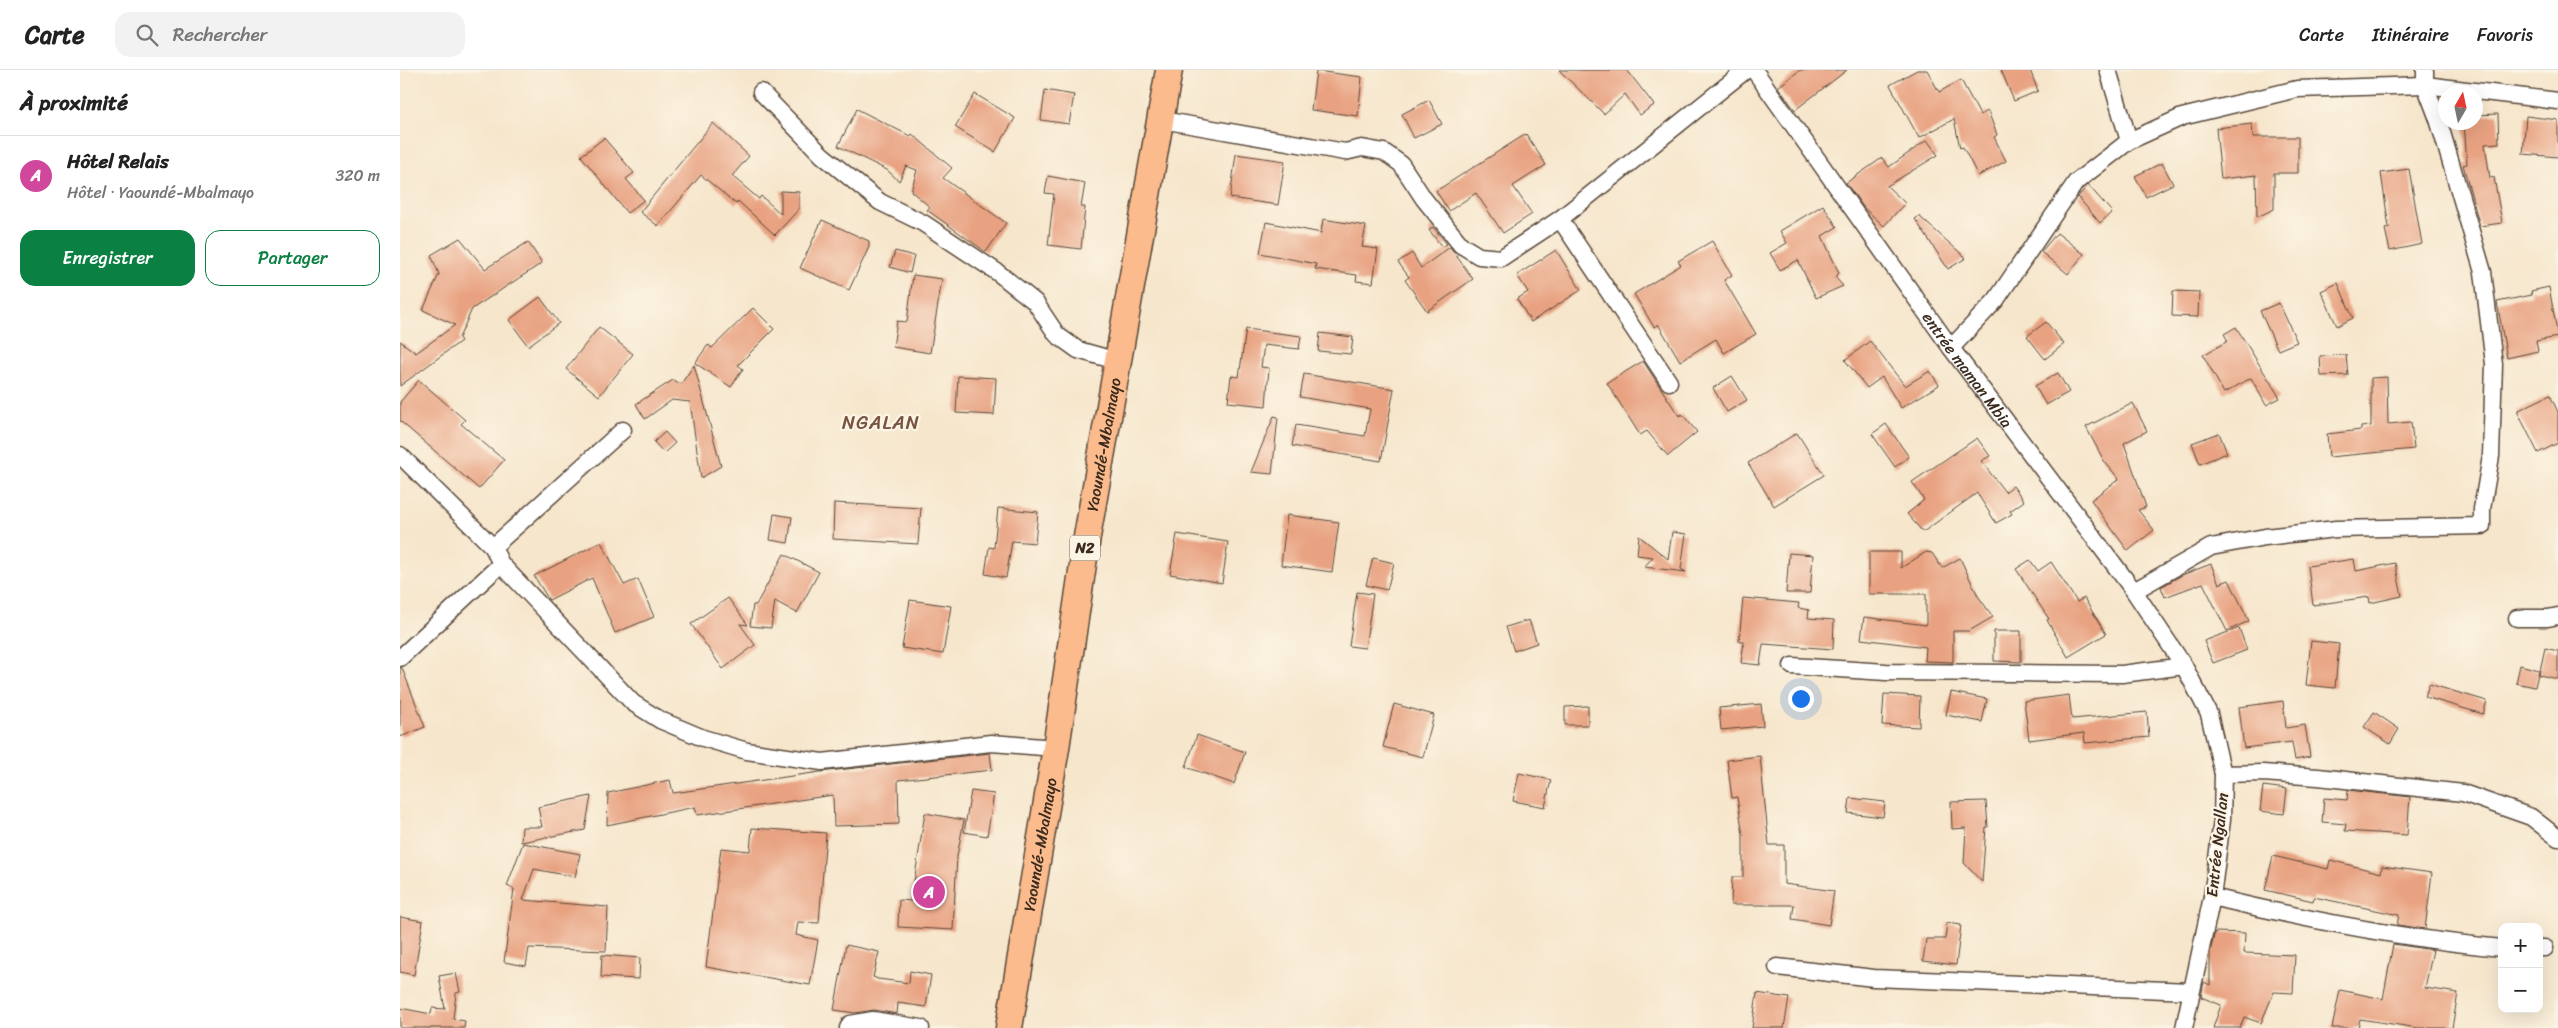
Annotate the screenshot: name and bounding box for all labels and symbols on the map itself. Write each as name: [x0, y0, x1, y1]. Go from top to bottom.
north arrow: [2438, 85, 2483, 130]
street label: entrée maman Mbia: [1915, 305, 2021, 434]
street label: Yaoundé-Mbalmayo: [1077, 375, 1129, 514]
district label: NGALAN: [842, 406, 920, 439]
road number: N2: [1070, 536, 1100, 560]
your location: [1788, 686, 1814, 712]
street label: Yaoundé-Mbalmayo: [1014, 775, 1065, 914]
street label: Entrée Ngallan: [2197, 791, 2237, 899]
pin: A: [913, 873, 945, 911]

